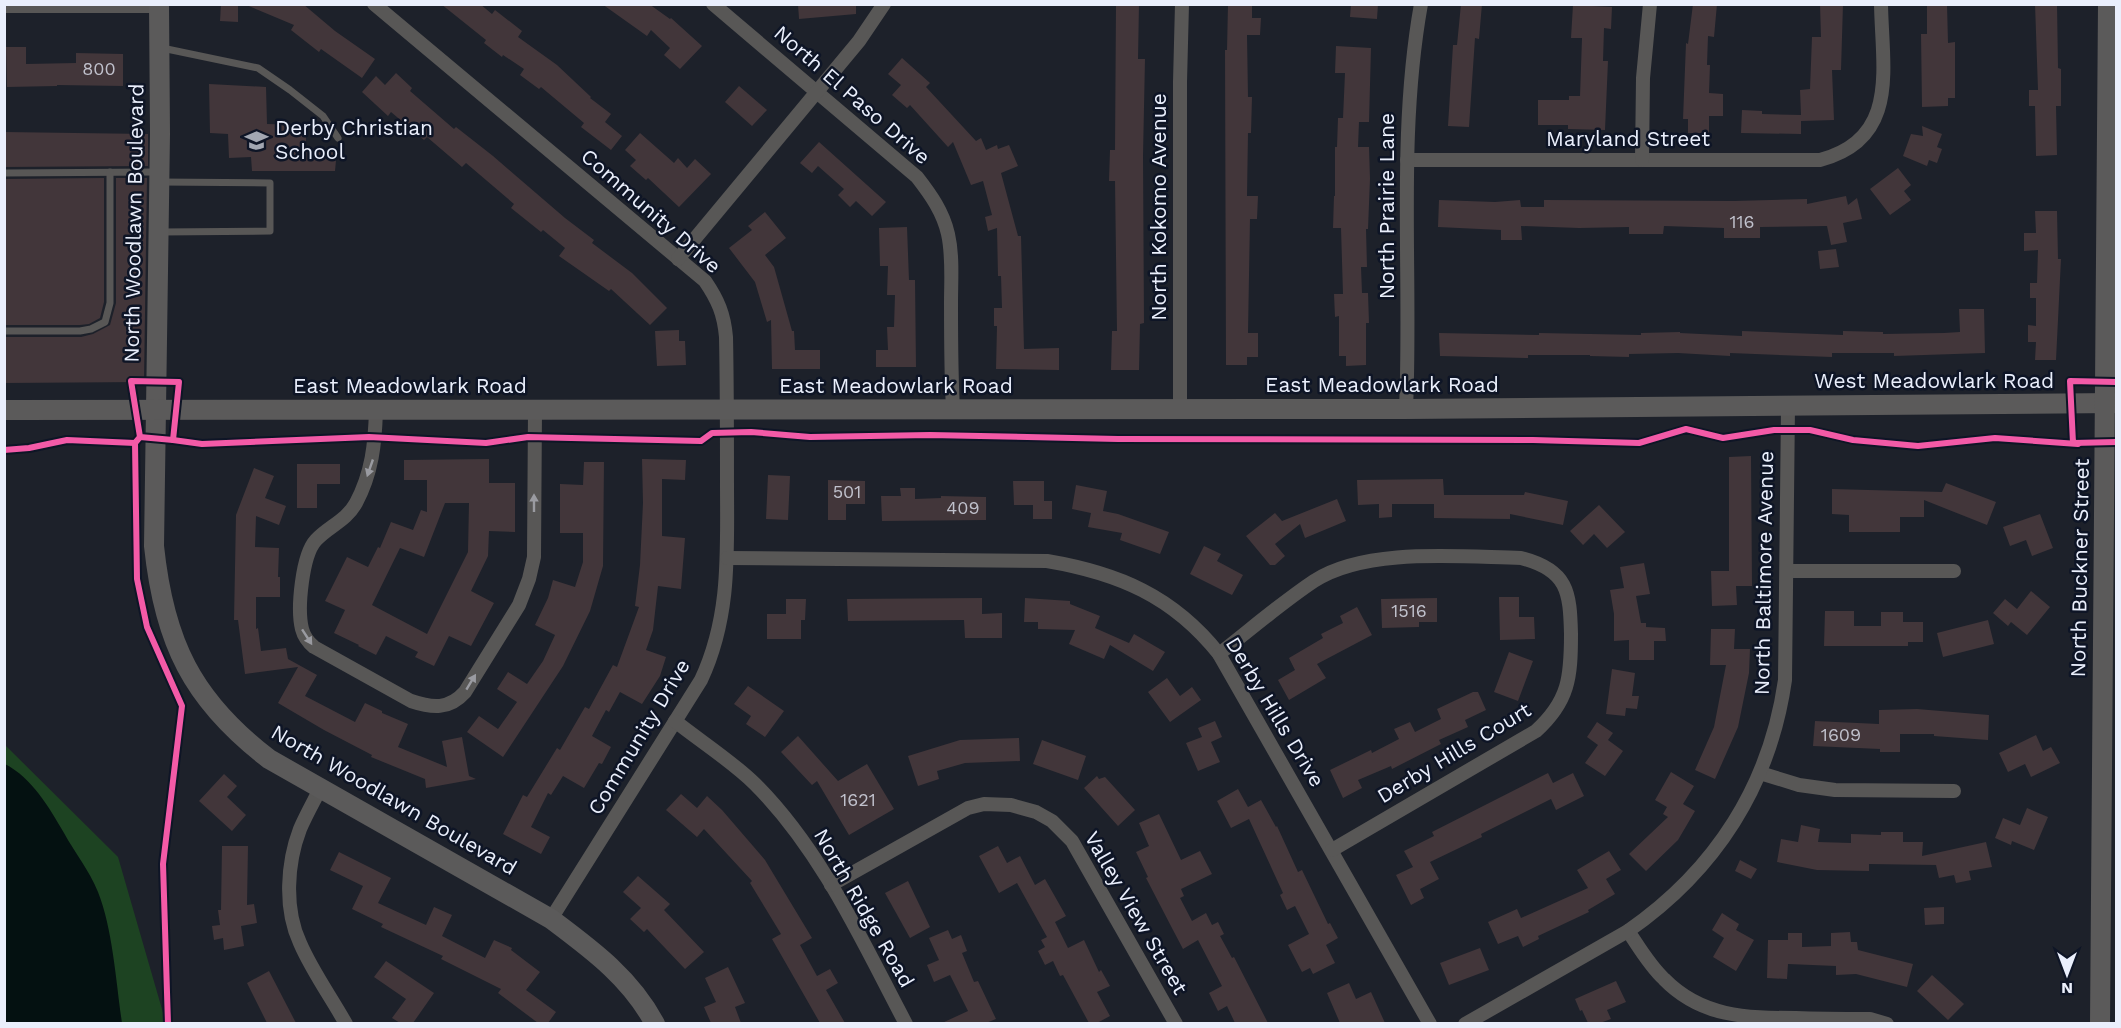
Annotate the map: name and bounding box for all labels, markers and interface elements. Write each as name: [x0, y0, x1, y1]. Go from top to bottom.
street label: North El Paso Drive: [769, 20, 936, 169]
house number: 800: [82, 58, 116, 79]
street label: North Woodlawn Boulevard: [119, 83, 148, 363]
street label: North Kokomo Avenue: [1146, 93, 1171, 321]
street label: North Prairie Lane: [1374, 113, 1399, 299]
place label: Derby Christian School: [275, 115, 433, 164]
street label: Maryland Street: [1546, 126, 1710, 151]
school or university icon: Derby Christian School: [244, 127, 270, 153]
street label: Community Drive: [576, 143, 726, 278]
house number: 116: [1730, 211, 1754, 232]
street label: West Meadowlark Road: [1814, 368, 2054, 393]
street label: East Meadowlark Road: [1265, 372, 1499, 397]
street label: East Meadowlark Road: [293, 373, 527, 398]
street label: East Meadowlark Road: [779, 373, 1013, 398]
street label: North Baltimore Avenue: [1749, 451, 1778, 695]
street label: North Buckner Street: [2065, 458, 2094, 678]
one-way arrow: [364, 459, 374, 477]
house number: 501: [833, 481, 861, 502]
one-way arrow: [529, 494, 539, 513]
house number: 409: [946, 497, 980, 518]
house number: 1516: [1391, 600, 1427, 621]
one-way arrow: [302, 628, 313, 645]
street label: Derby Hills Drive: [1221, 632, 1330, 791]
street label: Community Drive: [582, 654, 695, 819]
one-way arrow: [466, 674, 477, 690]
street label: Derby Hills Court: [1372, 697, 1535, 808]
street label: North Woodlawn Boulevard: [267, 719, 521, 880]
house number: 1609: [1821, 724, 1861, 745]
house number: 1621: [840, 789, 876, 810]
street label: North Ridge Road: [809, 824, 920, 992]
street label: Valley View Street: [1080, 827, 1193, 999]
north arrow: [2037, 944, 2097, 1004]
text: N: [2061, 979, 2073, 998]

